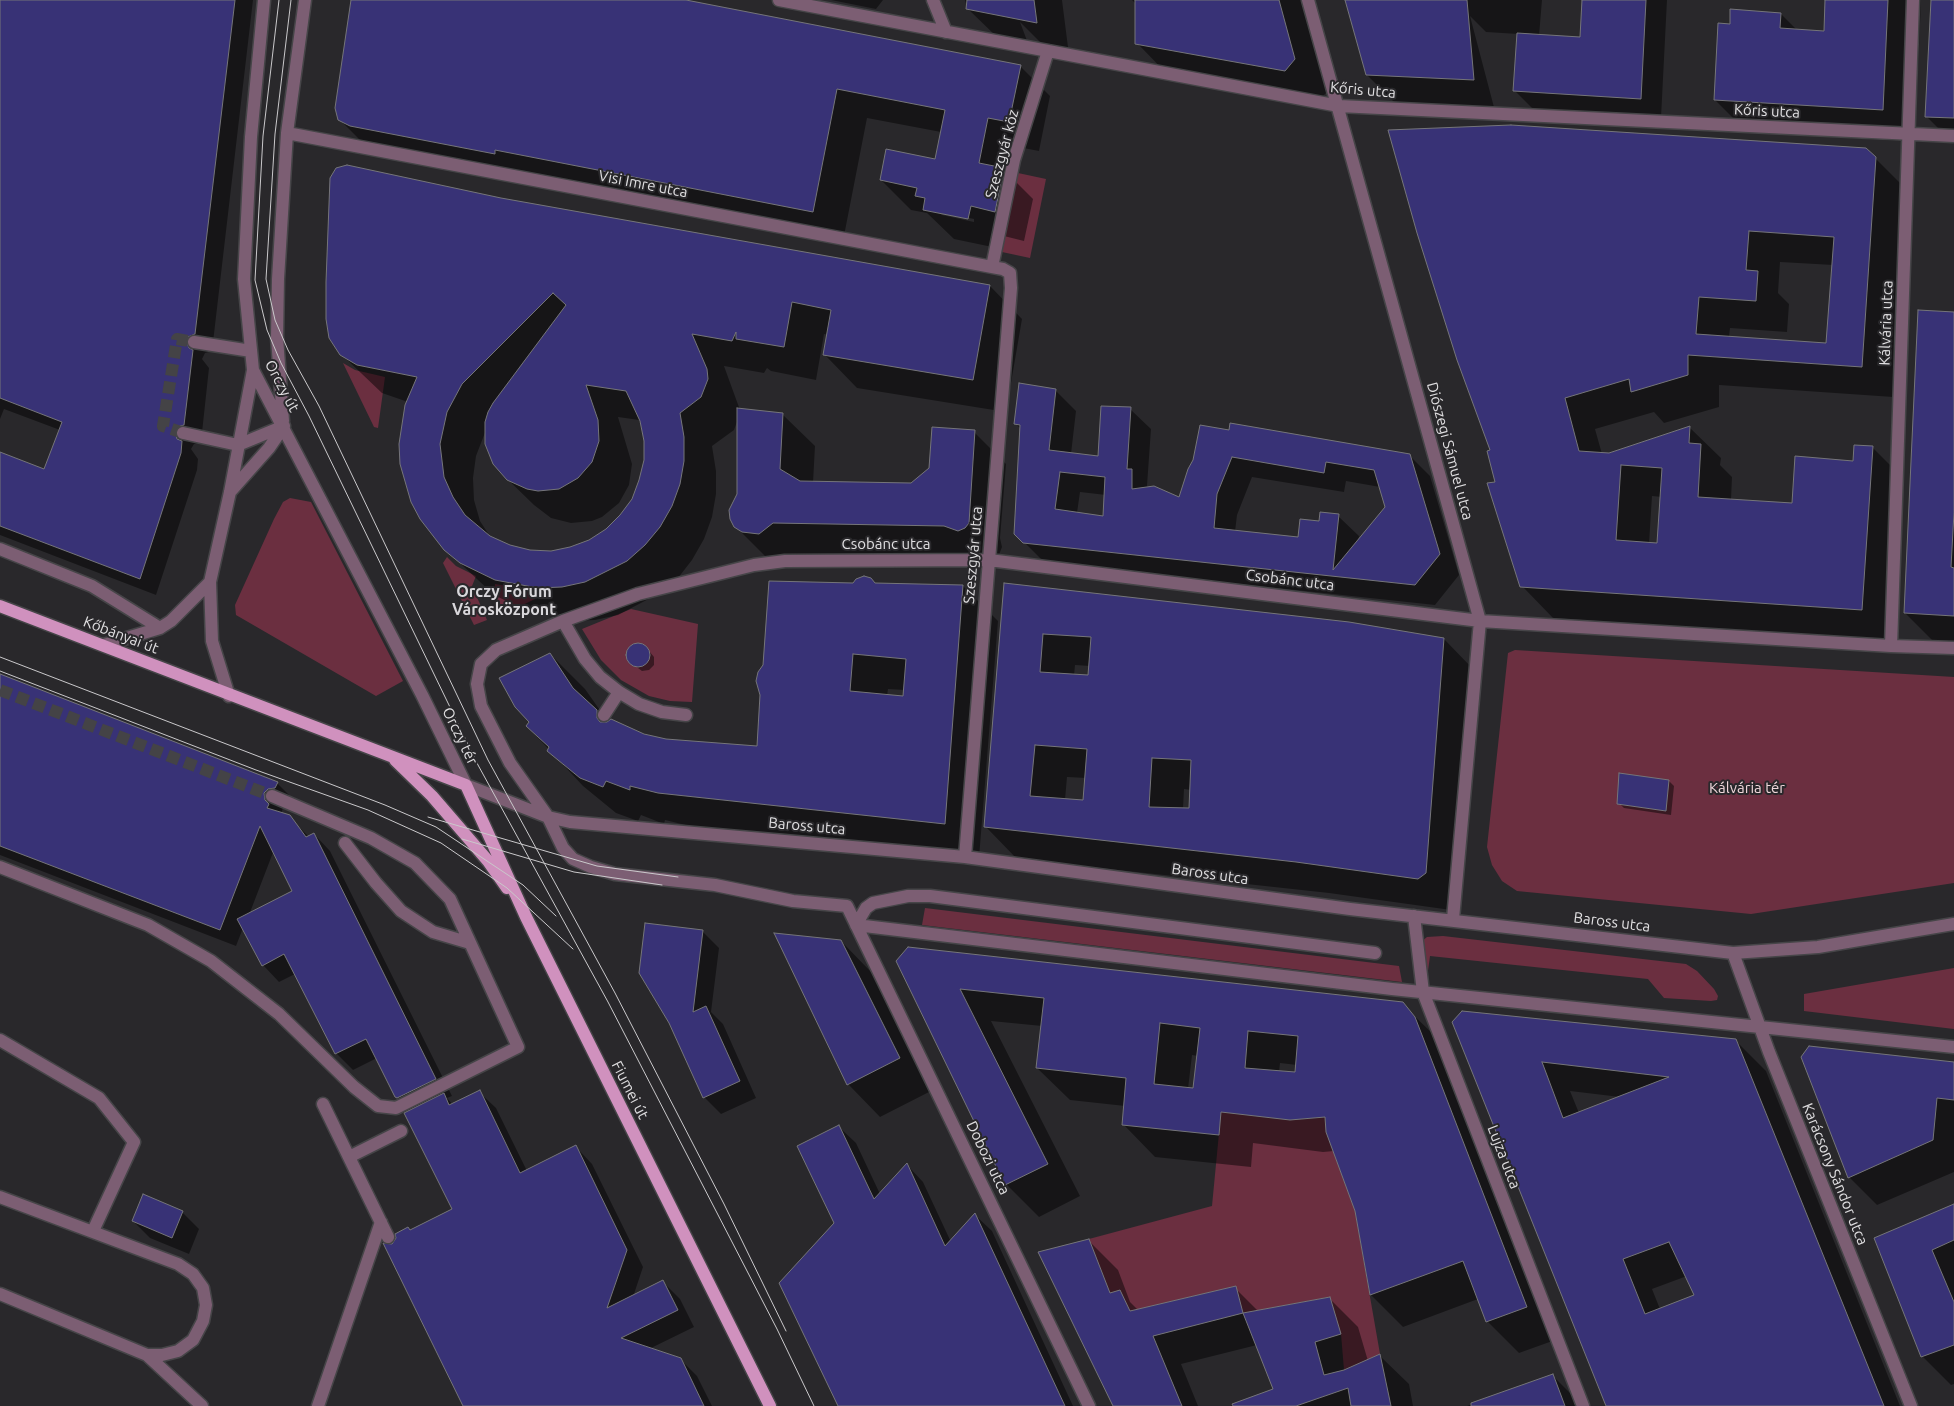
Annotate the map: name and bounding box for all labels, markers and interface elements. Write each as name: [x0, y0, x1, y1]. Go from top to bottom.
street label: Kőris utca: [1329, 78, 1397, 102]
street label: Kőris utca: [1734, 100, 1800, 122]
street label: Szeszgyár köz: [981, 107, 1023, 201]
street label: Visi Imre utca: [597, 167, 689, 201]
street label: Kálvária utca: [1876, 280, 1896, 366]
street label: Orczy út: [261, 357, 303, 415]
street label: Diószegi Sámuel utca: [1423, 380, 1477, 522]
street label: Szeszgyár utca: [960, 505, 986, 605]
street label: Csobánc utca: [841, 535, 931, 553]
street label: Csobánc utca: [1245, 566, 1335, 594]
district label: Orczy Fórum Városközpont: [452, 582, 556, 620]
street label: Kőbányai út: [81, 612, 161, 658]
street label: Orczy tér: [438, 704, 482, 768]
park label: Kálvária tér: [1709, 779, 1785, 797]
street label: Baross utca: [768, 814, 846, 838]
street label: Baross utca: [1171, 860, 1249, 888]
street label: Baross utca: [1573, 908, 1651, 936]
street label: Fiumei út: [608, 1058, 652, 1122]
street label: Karácsony Sándor utca: [1798, 1100, 1872, 1248]
street label: Dobozi utca: [962, 1118, 1014, 1198]
street label: Lujza utca: [1484, 1123, 1524, 1191]

